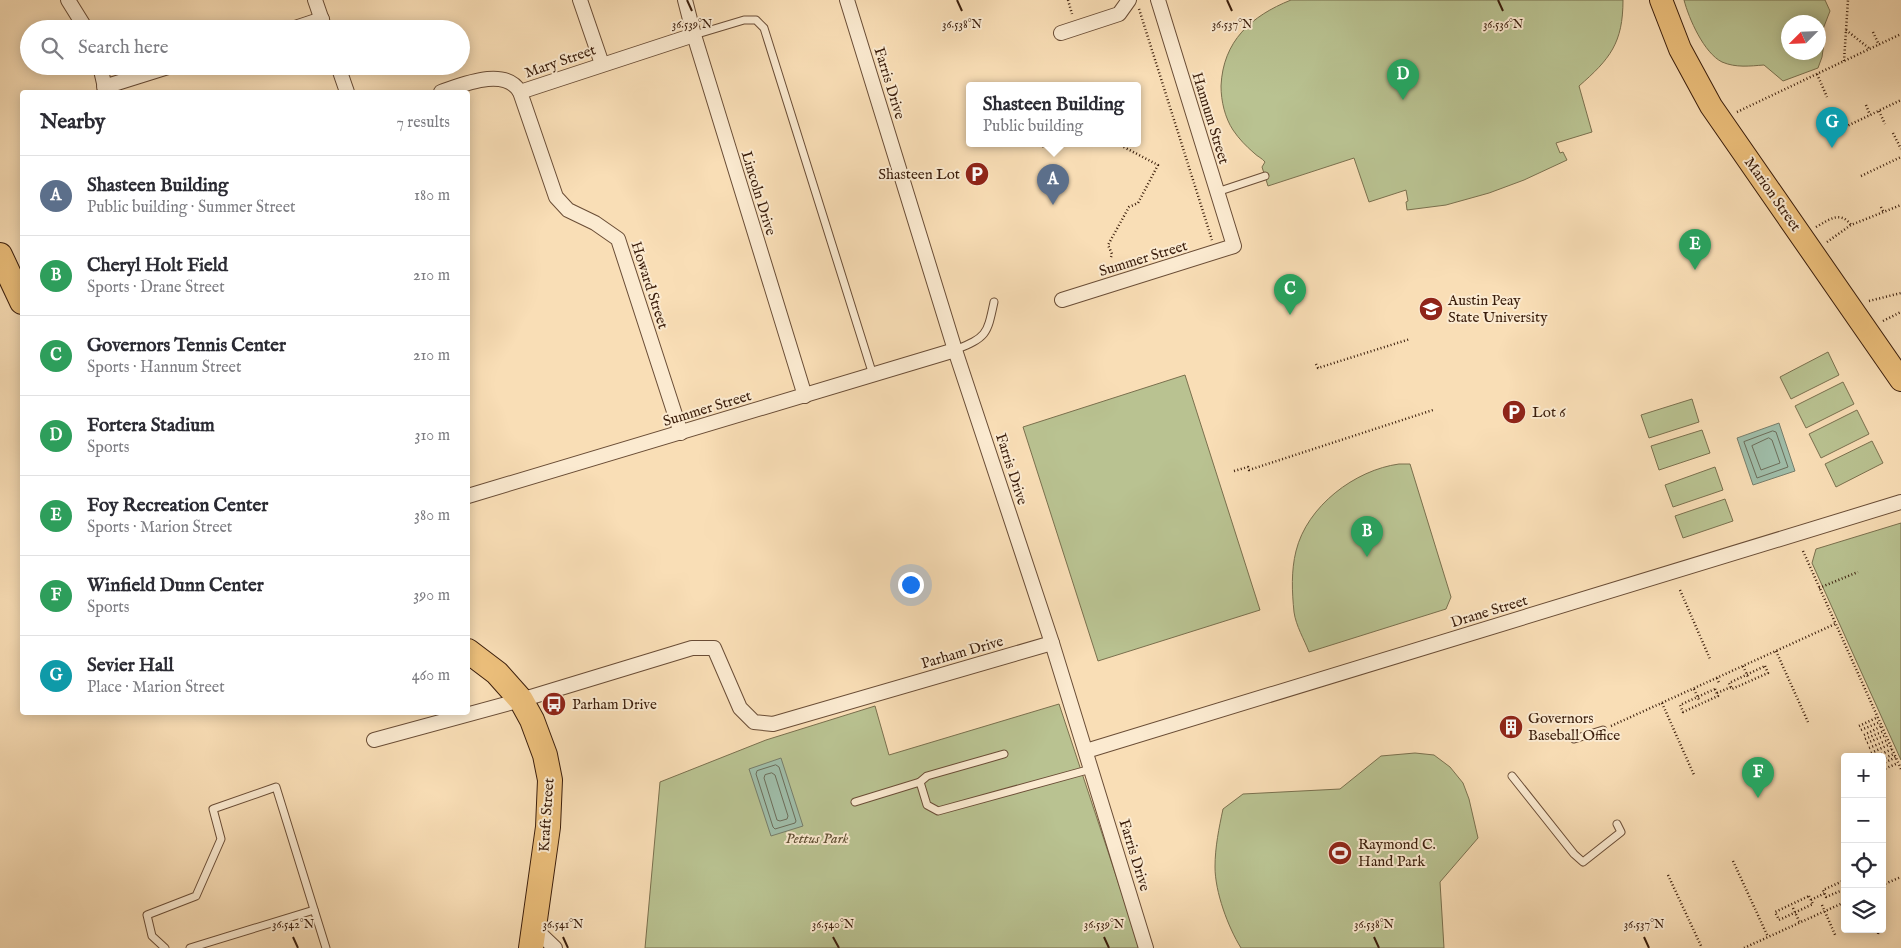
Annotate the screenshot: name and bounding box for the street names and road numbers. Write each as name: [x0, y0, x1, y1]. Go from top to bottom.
street label: Mary Street: [522, 40, 598, 83]
street label: Farris Drive: [870, 45, 910, 122]
street label: Hannum Street: [1188, 70, 1234, 166]
street label: Lincoln Drive: [737, 149, 780, 238]
street label: Marion Street: [1740, 153, 1805, 235]
street label: Summer Street: [1097, 236, 1190, 281]
street label: Howard Street: [626, 239, 673, 331]
street label: Summer Street: [661, 386, 754, 431]
street label: Farris Drive: [991, 431, 1032, 508]
street label: Drane Street: [1448, 591, 1530, 632]
street label: Parham Drive: [919, 632, 1006, 673]
street label: Kraft Street: [534, 777, 559, 853]
street label: Farris Drive: [1115, 817, 1155, 894]

